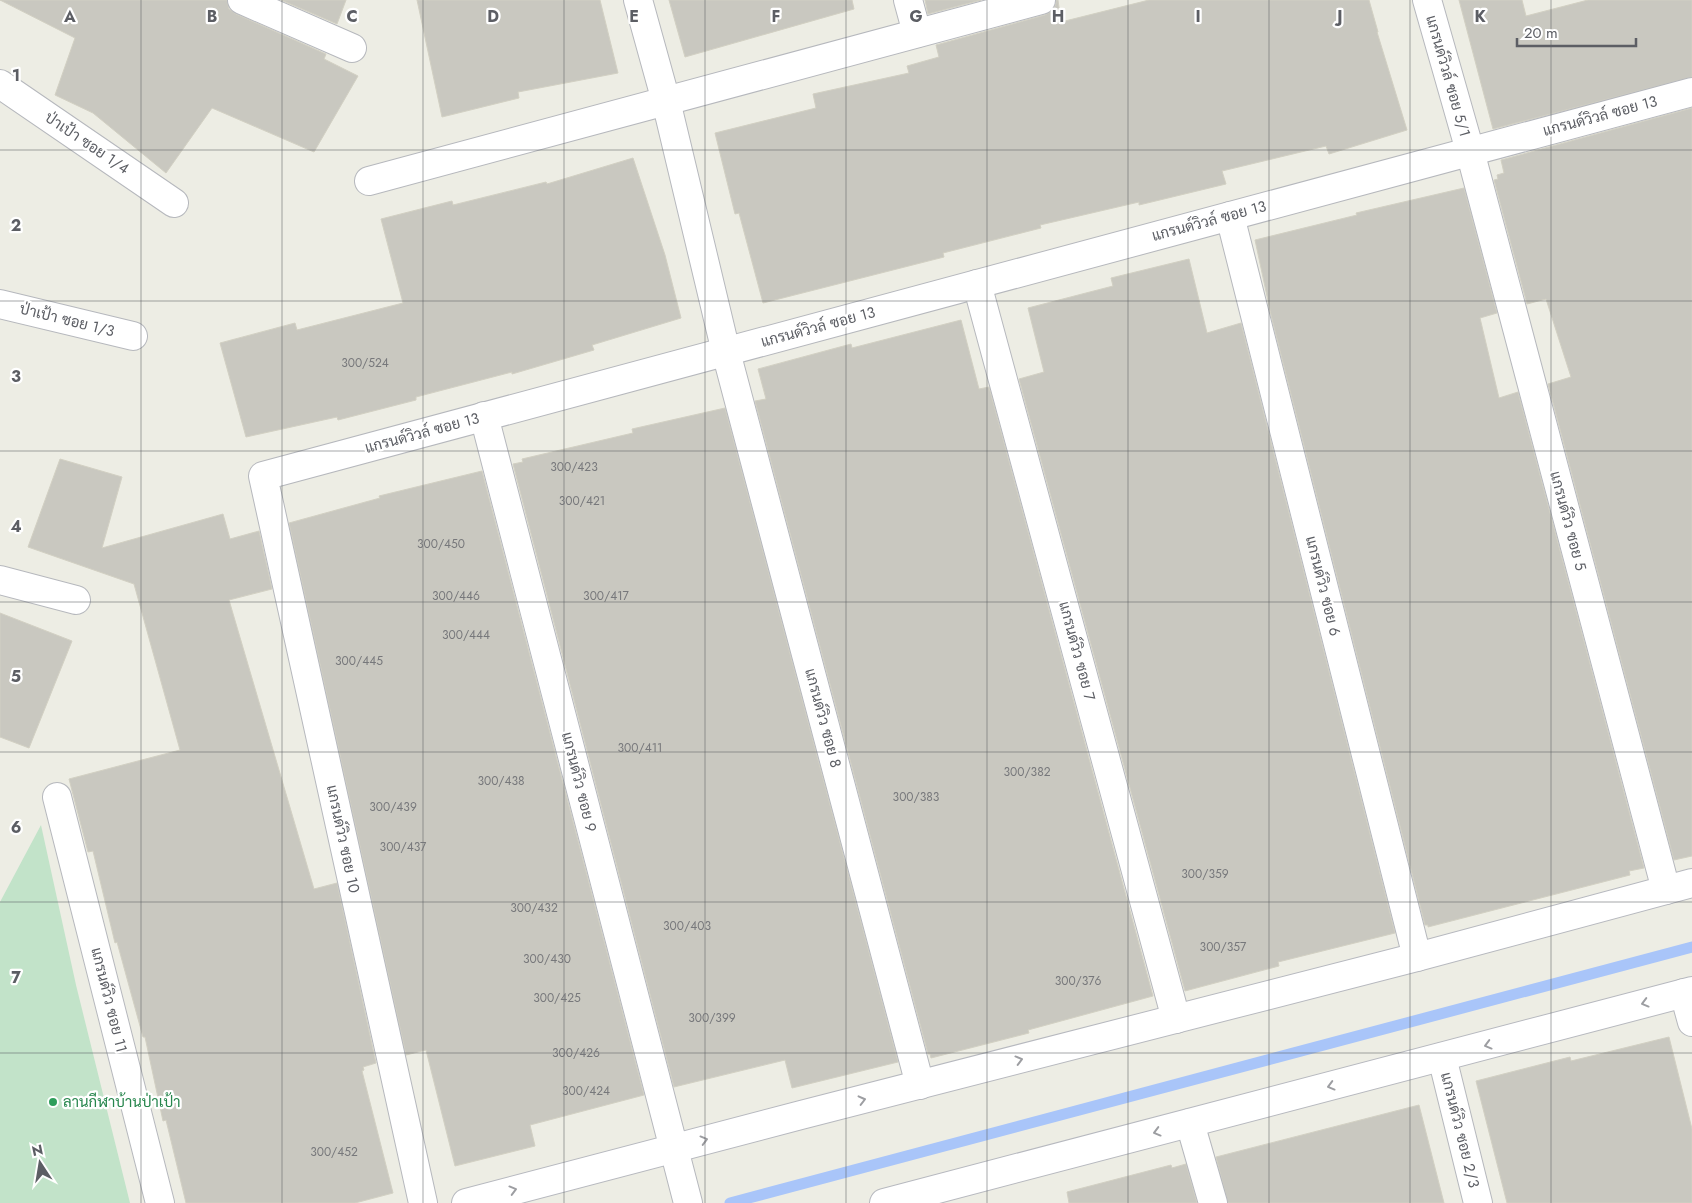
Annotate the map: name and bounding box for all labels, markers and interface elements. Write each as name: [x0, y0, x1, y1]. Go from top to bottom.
text: A: [63, 5, 76, 28]
text: B: [207, 5, 217, 28]
text: C: [346, 5, 358, 28]
text: D: [487, 5, 499, 28]
text: E: [629, 5, 639, 28]
text: F: [772, 5, 780, 28]
text: G: [909, 5, 923, 28]
text: H: [1052, 5, 1064, 28]
text: I: [1195, 5, 1201, 28]
text: J: [1334, 5, 1343, 28]
text: K: [1474, 5, 1486, 28]
street label: แกรนด์วิวล์ ซอย 5/1: [1420, 13, 1476, 139]
scale bar: [1517, 15, 1636, 47]
text: 20 m: [1524, 22, 1558, 44]
text: 1: [12, 64, 20, 87]
street label: แกรนด์วิวล์ ซอย 13: [1540, 90, 1660, 142]
street label: ป่าเป้า ซอย 1/4: [40, 107, 134, 180]
street label: แกรนด์วิวล์ ซอย 13: [1149, 195, 1269, 247]
text: 2: [11, 214, 21, 237]
street label: ป่าเป้า ซอย 1/3: [17, 298, 117, 342]
street label: แกรนด์วิวล์ ซอย 13: [758, 301, 878, 353]
house number: 300/524: [341, 354, 389, 372]
text: 3: [11, 365, 21, 388]
street label: แกรนด์วิวล์ ซอย 13: [362, 407, 482, 459]
house number: 300/423: [550, 458, 598, 476]
street label: แกรนด์วิว ซอย 5: [1544, 469, 1592, 573]
house number: 300/421: [559, 492, 605, 510]
text: 4: [10, 515, 22, 538]
street label: แกรนด์วิว ซอย 6: [1300, 534, 1346, 638]
house number: 300/450: [417, 535, 465, 553]
house number: 300/446: [432, 587, 480, 605]
house number: 300/417: [583, 587, 630, 605]
street label: แกรนด์วิว ซอย 7: [1053, 599, 1101, 703]
house number: 300/444: [442, 626, 490, 644]
house number: 300/445: [335, 652, 383, 670]
text: 5: [11, 665, 21, 688]
street label: แกรนด์วิว ซอย 8: [799, 666, 847, 770]
street label: แกรนด์วิว ซอย 9: [556, 730, 602, 834]
house number: 300/411: [618, 739, 662, 757]
house number: 300/382: [1003, 763, 1051, 781]
house number: 300/438: [477, 772, 525, 790]
street label: แกรนด์วิว ซอย 10: [321, 783, 365, 895]
house number: 300/383: [893, 788, 940, 806]
house number: 300/439: [369, 798, 417, 816]
text: 6: [11, 816, 21, 839]
house number: 300/437: [380, 838, 427, 856]
house number: 300/359: [1181, 865, 1229, 883]
house number: 300/432: [510, 899, 558, 917]
house number: 300/403: [663, 917, 711, 935]
house number: 300/357: [1200, 938, 1247, 956]
street label: แกรนด์วิว ซอย 11: [85, 945, 133, 1055]
house number: 300/430: [523, 950, 571, 968]
text: 7: [11, 966, 21, 989]
house number: 300/376: [1055, 972, 1101, 990]
house number: 300/425: [533, 989, 581, 1007]
one-way arrow: [1640, 997, 1649, 1008]
house number: 300/399: [688, 1009, 736, 1027]
one-way arrow: [1484, 1039, 1492, 1049]
house number: 300/426: [552, 1044, 600, 1062]
one-way arrow: [1015, 1055, 1023, 1065]
street label: แกรนด์วิว ซอย 2/3: [1435, 1070, 1485, 1190]
one-way arrow: [1326, 1080, 1335, 1091]
house number: 300/424: [562, 1082, 610, 1100]
place label: ลานกีฬาบ้านป่าเป้า: [63, 1091, 181, 1113]
one-way arrow: [857, 1095, 866, 1106]
marker: ลานกีฬาบ้านป่าเป้า: [47, 1096, 59, 1108]
one-way arrow: [1152, 1126, 1161, 1137]
one-way arrow: [700, 1135, 709, 1146]
north arrow: [15, 1138, 65, 1188]
text: N: [30, 1139, 45, 1161]
house number: 300/452: [310, 1143, 358, 1161]
one-way arrow: [509, 1186, 517, 1196]

